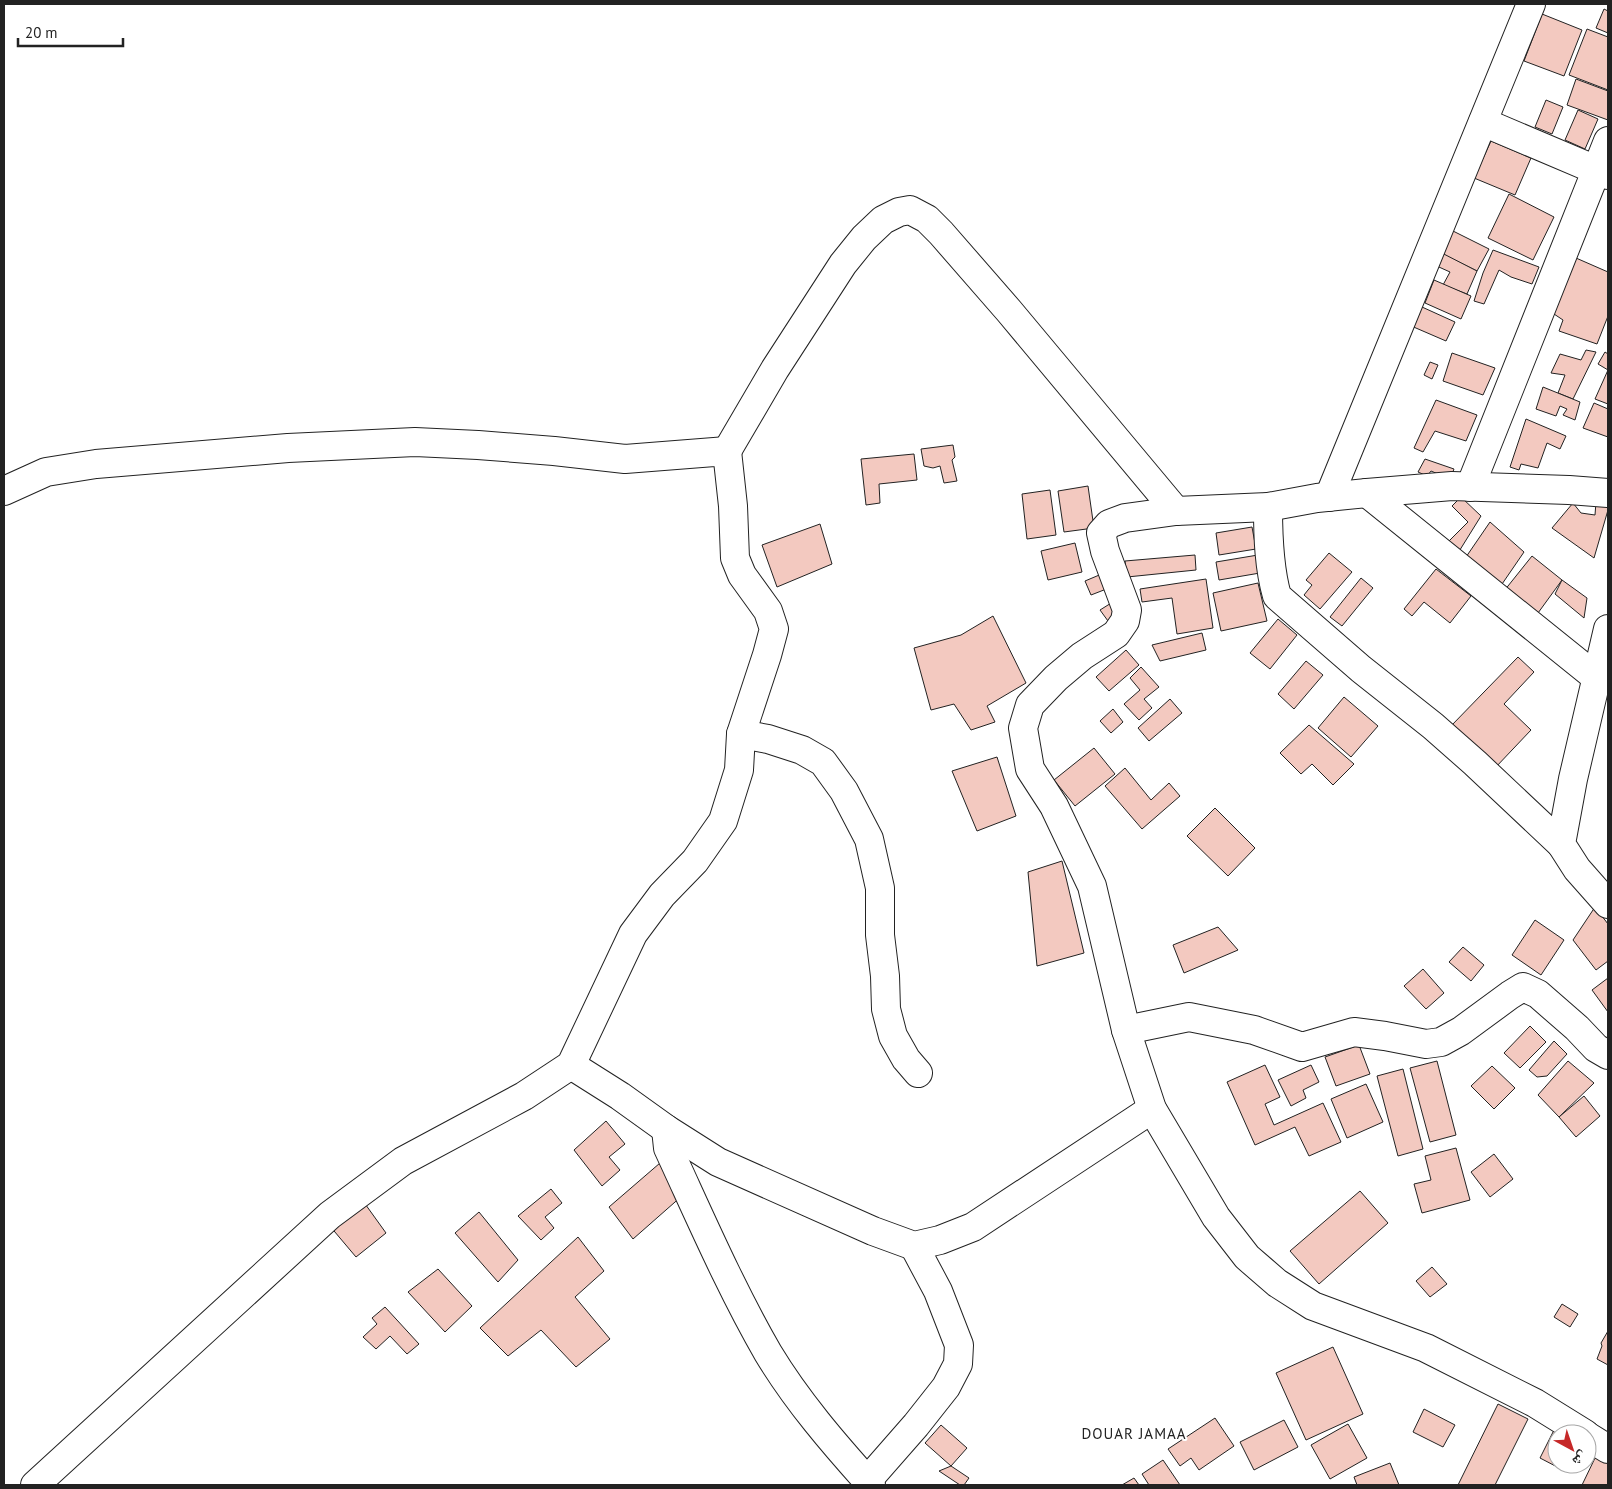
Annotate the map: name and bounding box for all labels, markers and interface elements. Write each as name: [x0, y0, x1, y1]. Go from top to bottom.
scale bar: [18, 15, 122, 47]
text: 20 m: [25, 23, 58, 42]
district label: DOUAR JAMAA: [1081, 1424, 1187, 1443]
north arrow: [1547, 1424, 1597, 1474]
text: ش: [1569, 1447, 1592, 1471]

